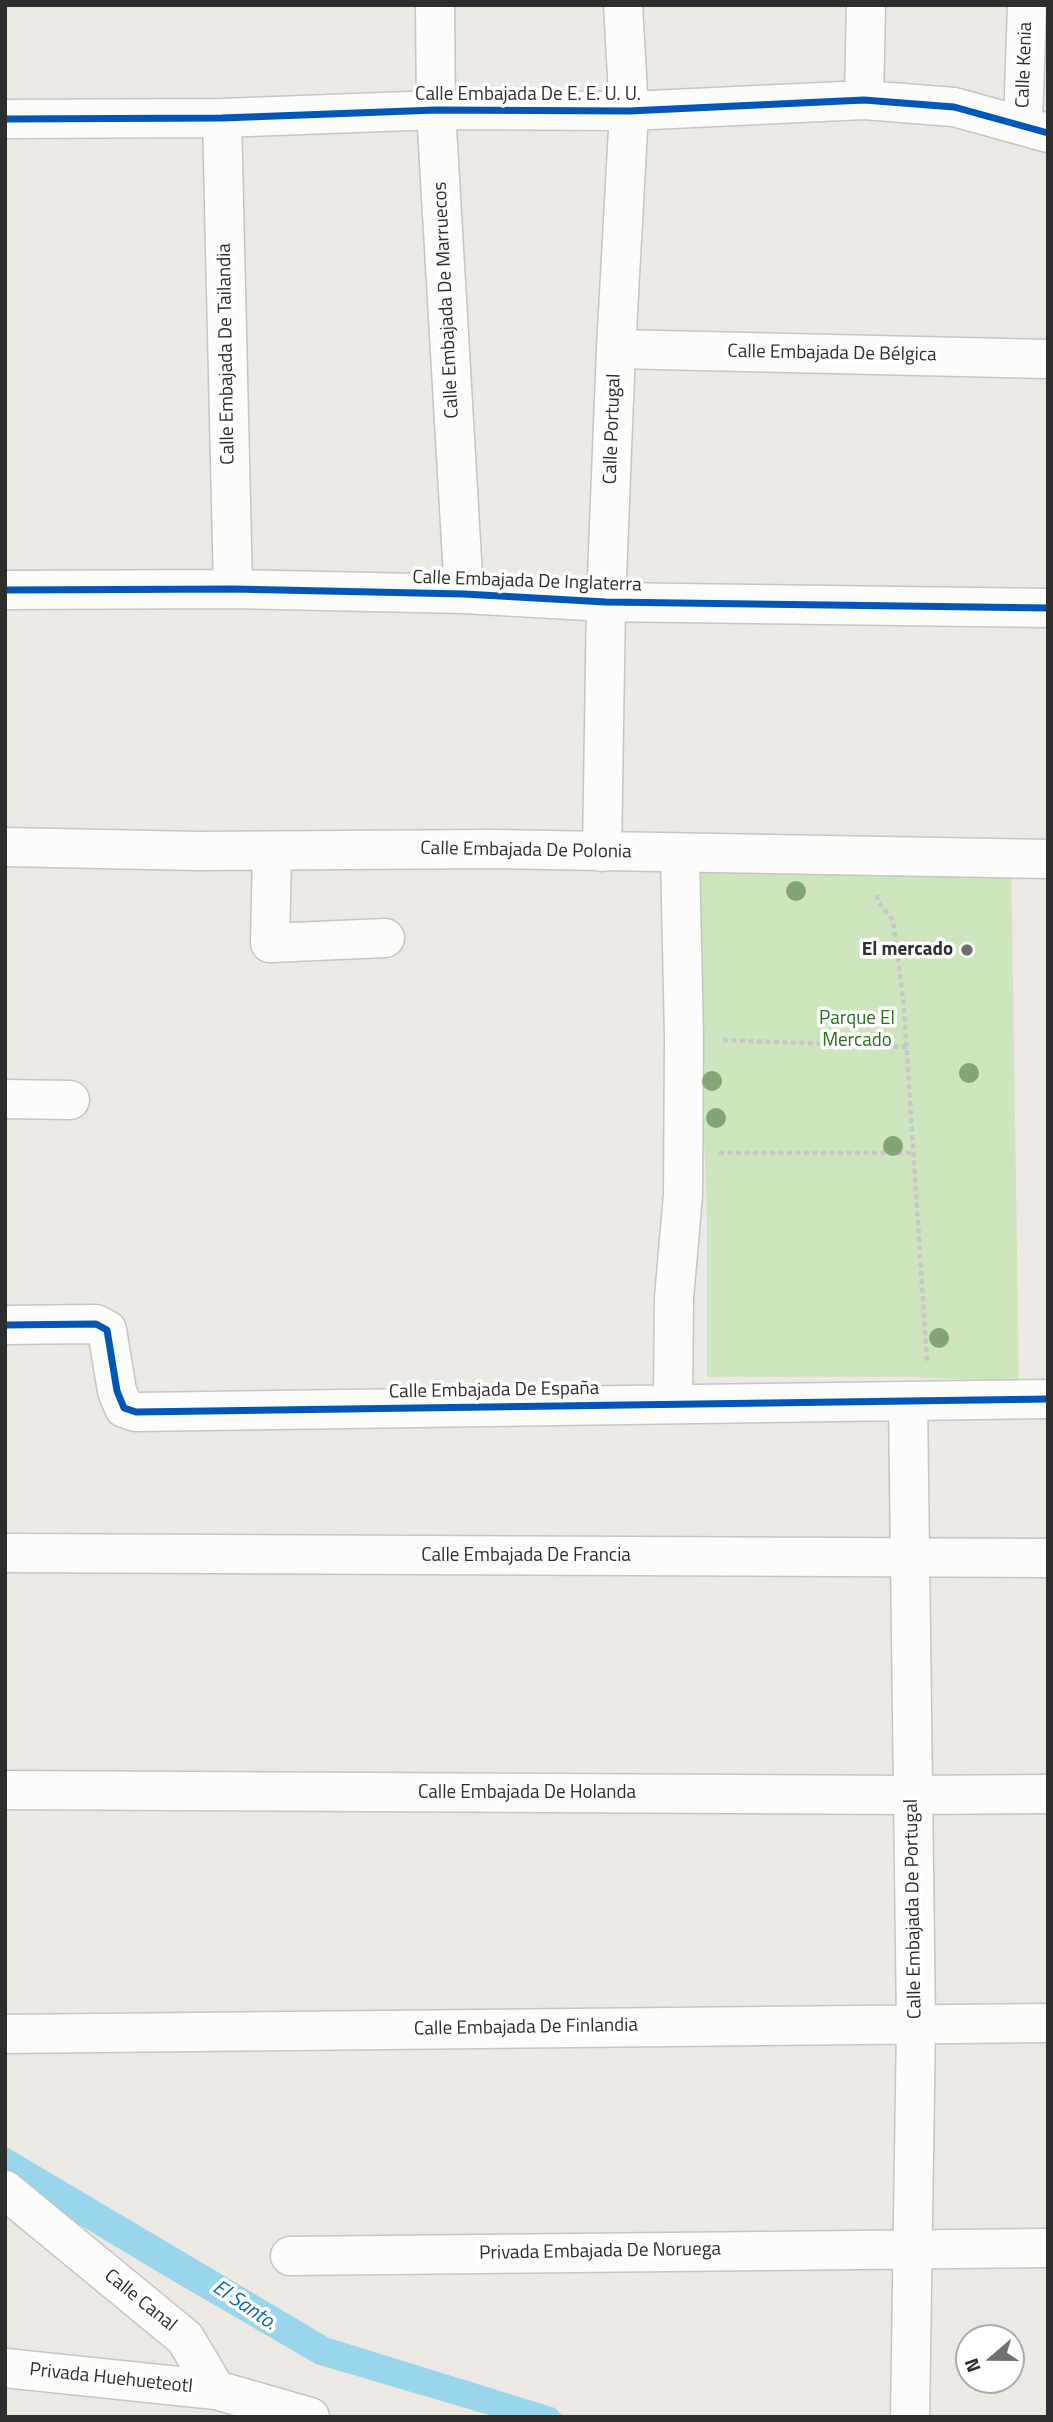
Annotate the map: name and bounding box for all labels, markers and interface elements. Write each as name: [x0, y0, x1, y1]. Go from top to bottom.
street label: Calle Kenia: [1012, 21, 1038, 109]
street label: Calle Embajada De E. E. U. U.: [415, 84, 641, 106]
street label: Calle Embajada De Marruecos: [429, 181, 465, 419]
street label: Calle Embajada De Tailandia: [214, 243, 240, 465]
street label: Calle Embajada De Bélgica: [727, 341, 937, 367]
street label: Calle Portugal: [600, 373, 626, 485]
street label: Calle Embajada De Inglaterra: [412, 567, 642, 597]
street label: Calle Embajada De Polonia: [420, 838, 632, 864]
place label: El mercado: [862, 939, 953, 961]
marker: El mercado: [959, 942, 975, 958]
park label: Parque El Mercado: [819, 1008, 895, 1052]
street label: Calle Embajada De España: [389, 1378, 599, 1404]
street label: Calle Embajada De Francia: [421, 1545, 631, 1567]
street label: Calle Embajada De Holanda: [418, 1782, 636, 1804]
street label: Calle Embajada De Portugal: [901, 1799, 927, 2019]
street label: Calle Embajada De Finlandia: [414, 2015, 638, 2041]
street label: Privada Embajada De Noruega: [479, 2238, 721, 2266]
street label: Calle Canal: [99, 2265, 181, 2337]
water label: El Santo.: [207, 2276, 281, 2336]
north arrow: [955, 2324, 1025, 2394]
text: N: [956, 2355, 988, 2377]
street label: Privada Huehueteotl: [28, 2359, 194, 2399]

